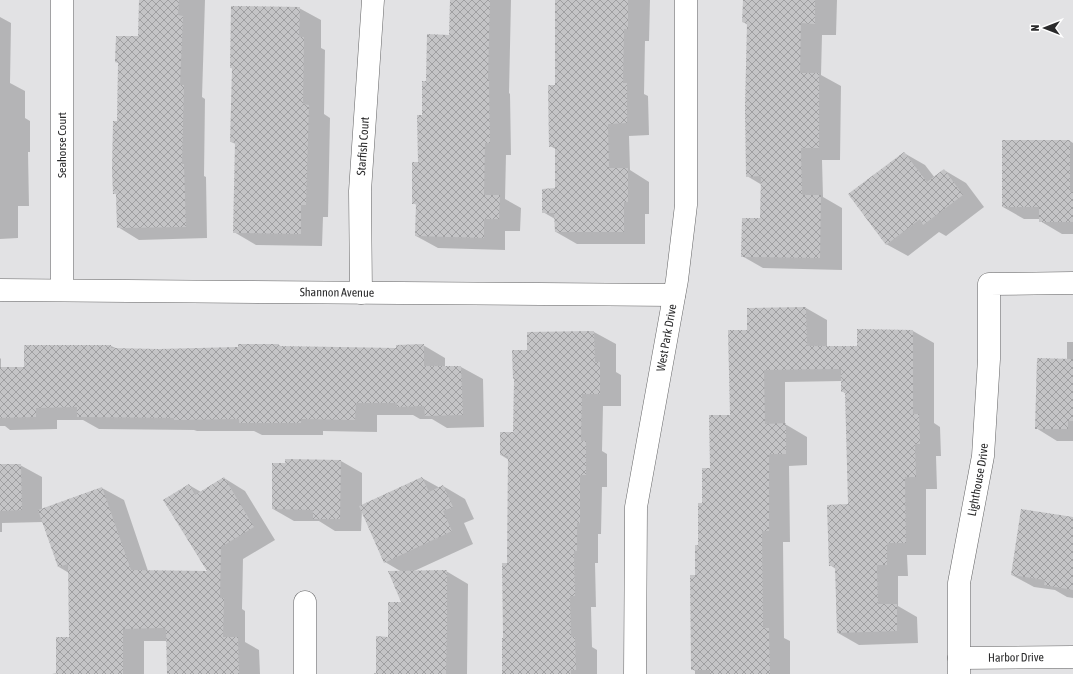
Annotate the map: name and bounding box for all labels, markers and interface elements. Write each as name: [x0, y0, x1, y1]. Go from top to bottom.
north arrow: [1025, 8, 1065, 48]
text: N: [1029, 25, 1041, 31]
street label: Seahorse Court: [55, 111, 69, 178]
street label: Starfish Court: [354, 116, 372, 176]
street label: Shannon Avenue: [300, 285, 374, 300]
street label: West Park Drive: [654, 303, 680, 373]
street label: Lighthouse Drive: [965, 443, 991, 517]
street label: Harbor Drive: [988, 650, 1044, 665]

